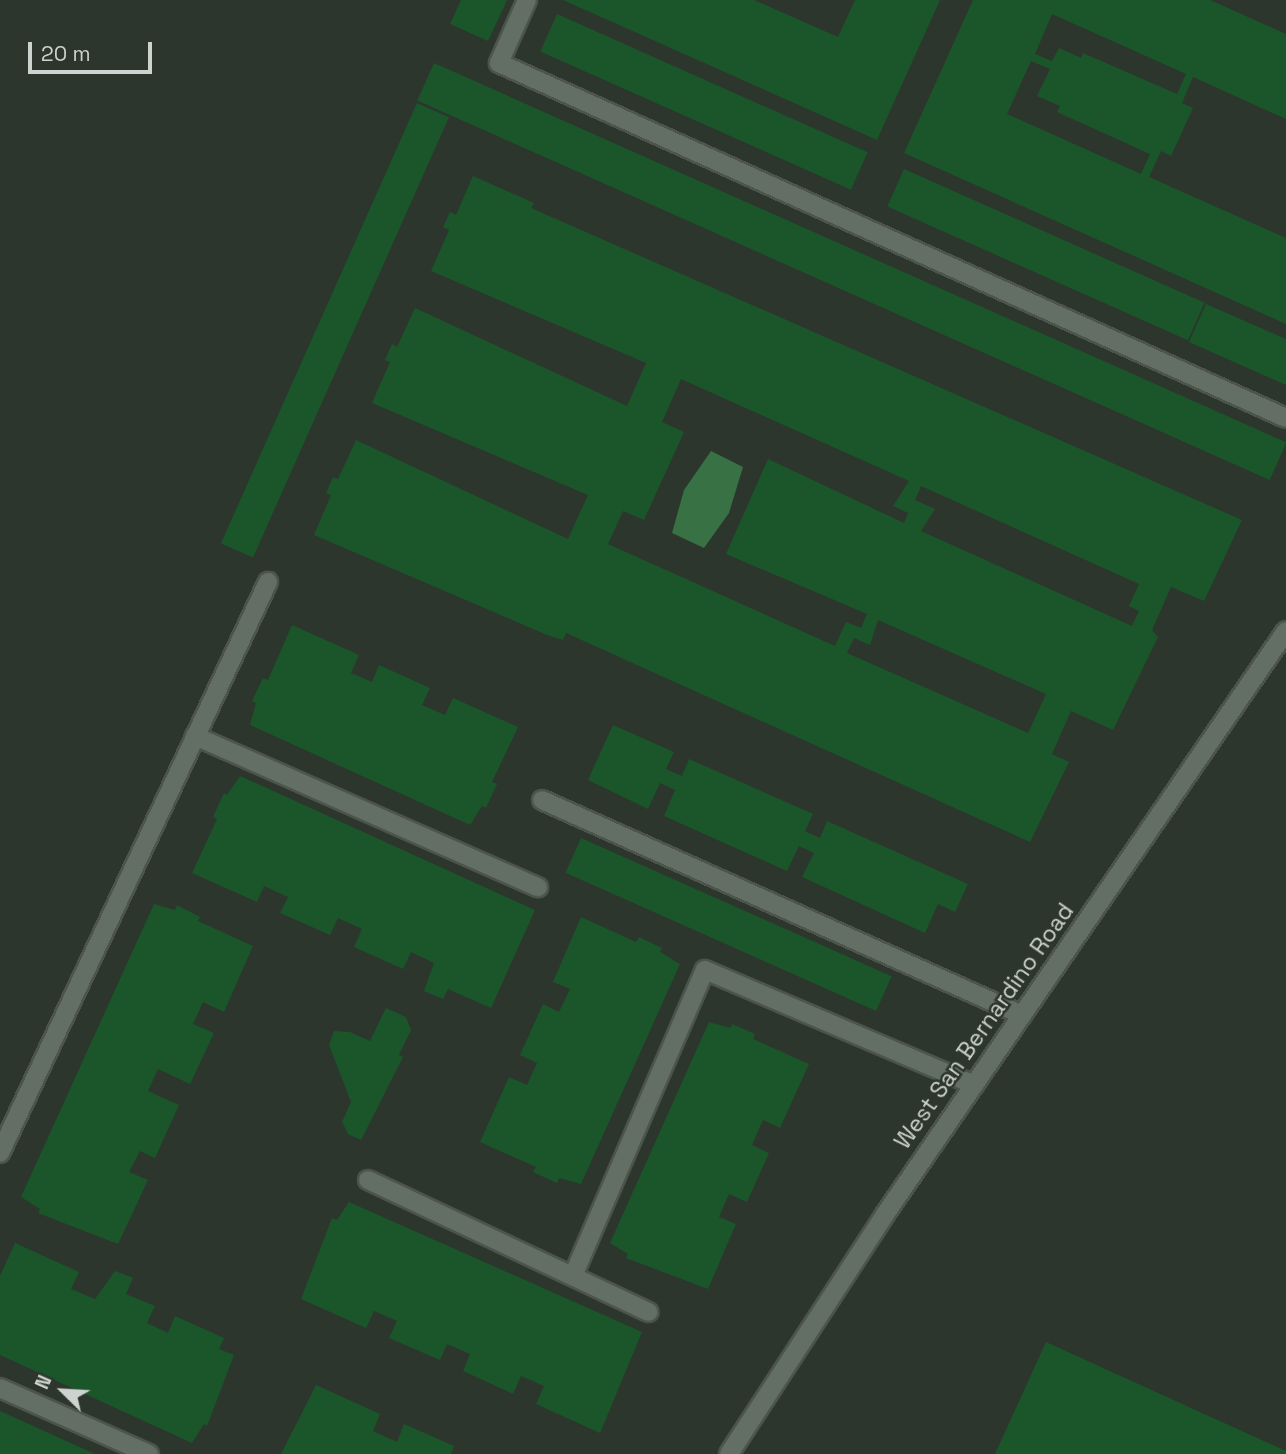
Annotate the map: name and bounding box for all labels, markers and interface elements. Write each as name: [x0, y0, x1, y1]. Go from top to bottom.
scale bar: [32, 28, 156, 72]
text: 20 m: [41, 40, 91, 67]
street label: West San Bernardino Road: [889, 898, 1079, 1154]
north arrow: [28, 1356, 98, 1426]
text: N: [29, 1371, 57, 1393]

